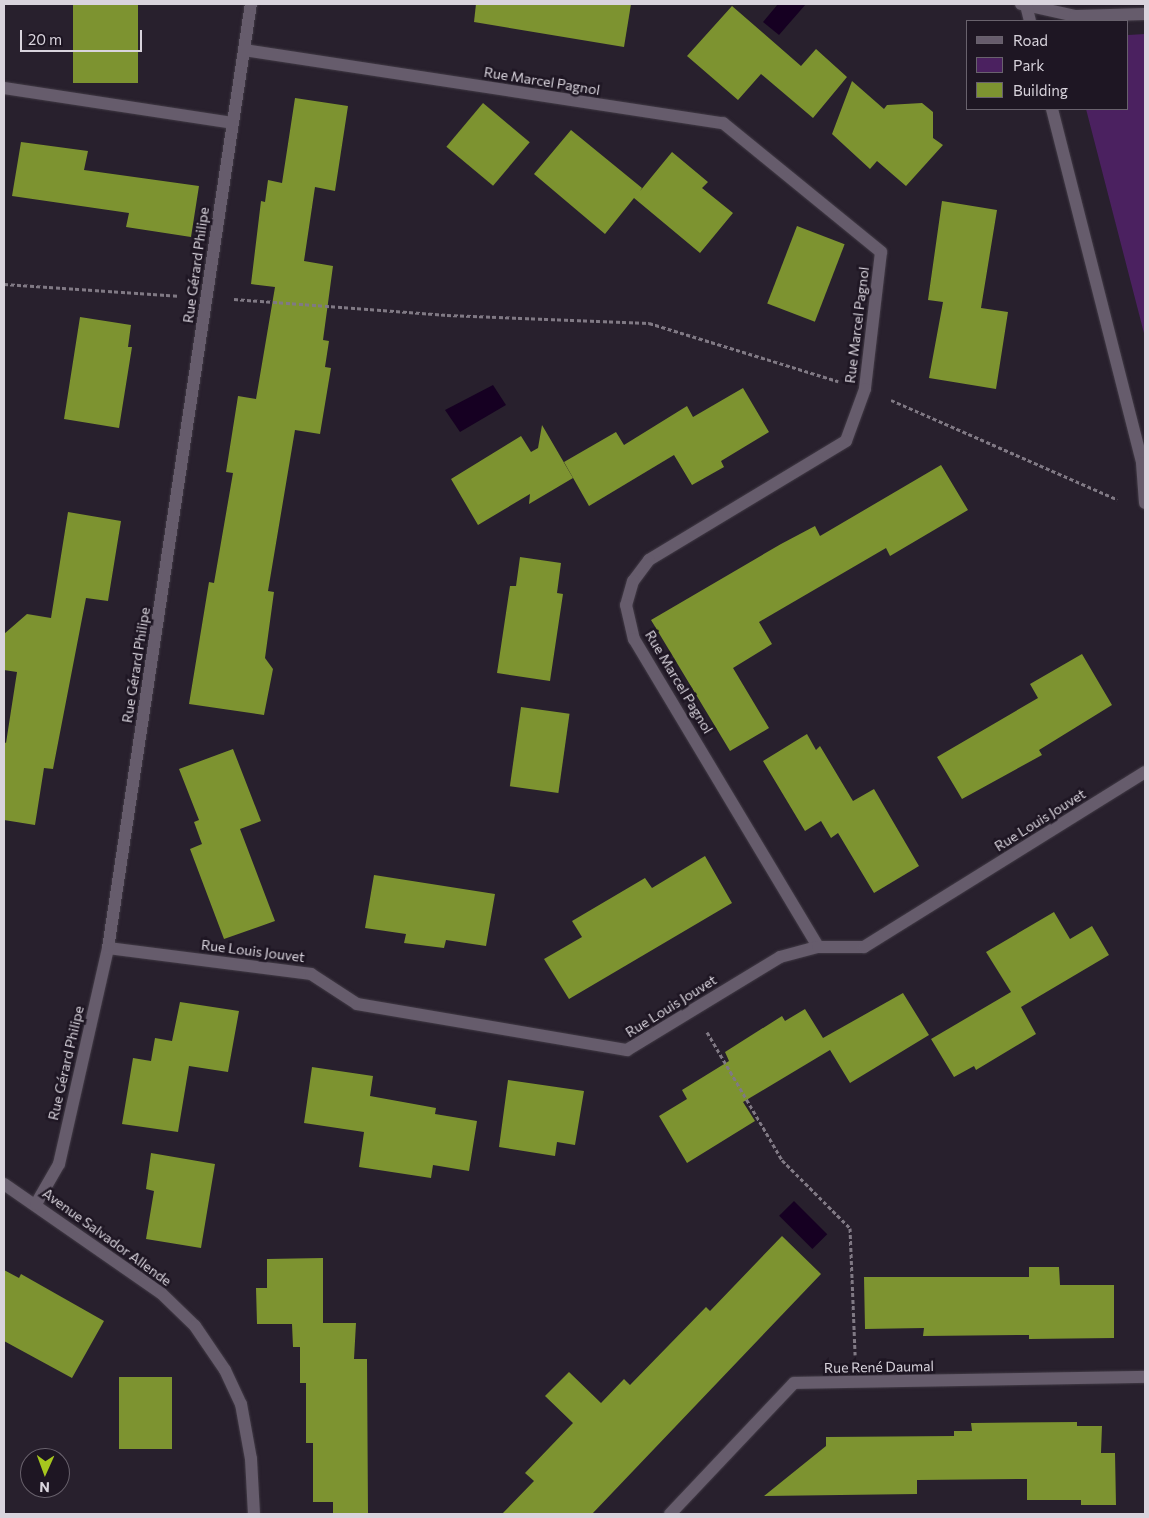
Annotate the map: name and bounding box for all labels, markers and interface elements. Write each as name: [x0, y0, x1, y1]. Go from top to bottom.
scale bar: [22, 20, 145, 52]
legend: [966, 20, 1129, 110]
text: 20 m: [28, 30, 62, 48]
text: Road: [1013, 31, 1048, 49]
text: Park: [1013, 56, 1044, 74]
street label: Rue Marcel Pagnol: [483, 64, 601, 98]
text: Building: [1013, 81, 1068, 99]
street label: Rue Gérard Philipe: [180, 206, 212, 324]
street label: Rue Marcel Pagnol: [842, 266, 872, 384]
street label: Rue Gérard Philipe: [119, 606, 153, 724]
street label: Rue Marcel Pagnol: [642, 627, 716, 737]
street label: Rue Louis Jouvet: [991, 785, 1089, 855]
street label: Rue Louis Jouvet: [200, 936, 306, 966]
street label: Rue Louis Jouvet: [622, 971, 720, 1041]
street label: Rue Gérard Philipe: [45, 1004, 87, 1122]
street label: Avenue Salvador Allende: [39, 1185, 175, 1289]
street label: Rue René Daumal: [824, 1358, 934, 1376]
north arrow: [20, 1448, 70, 1498]
text: N: [39, 1479, 50, 1496]

